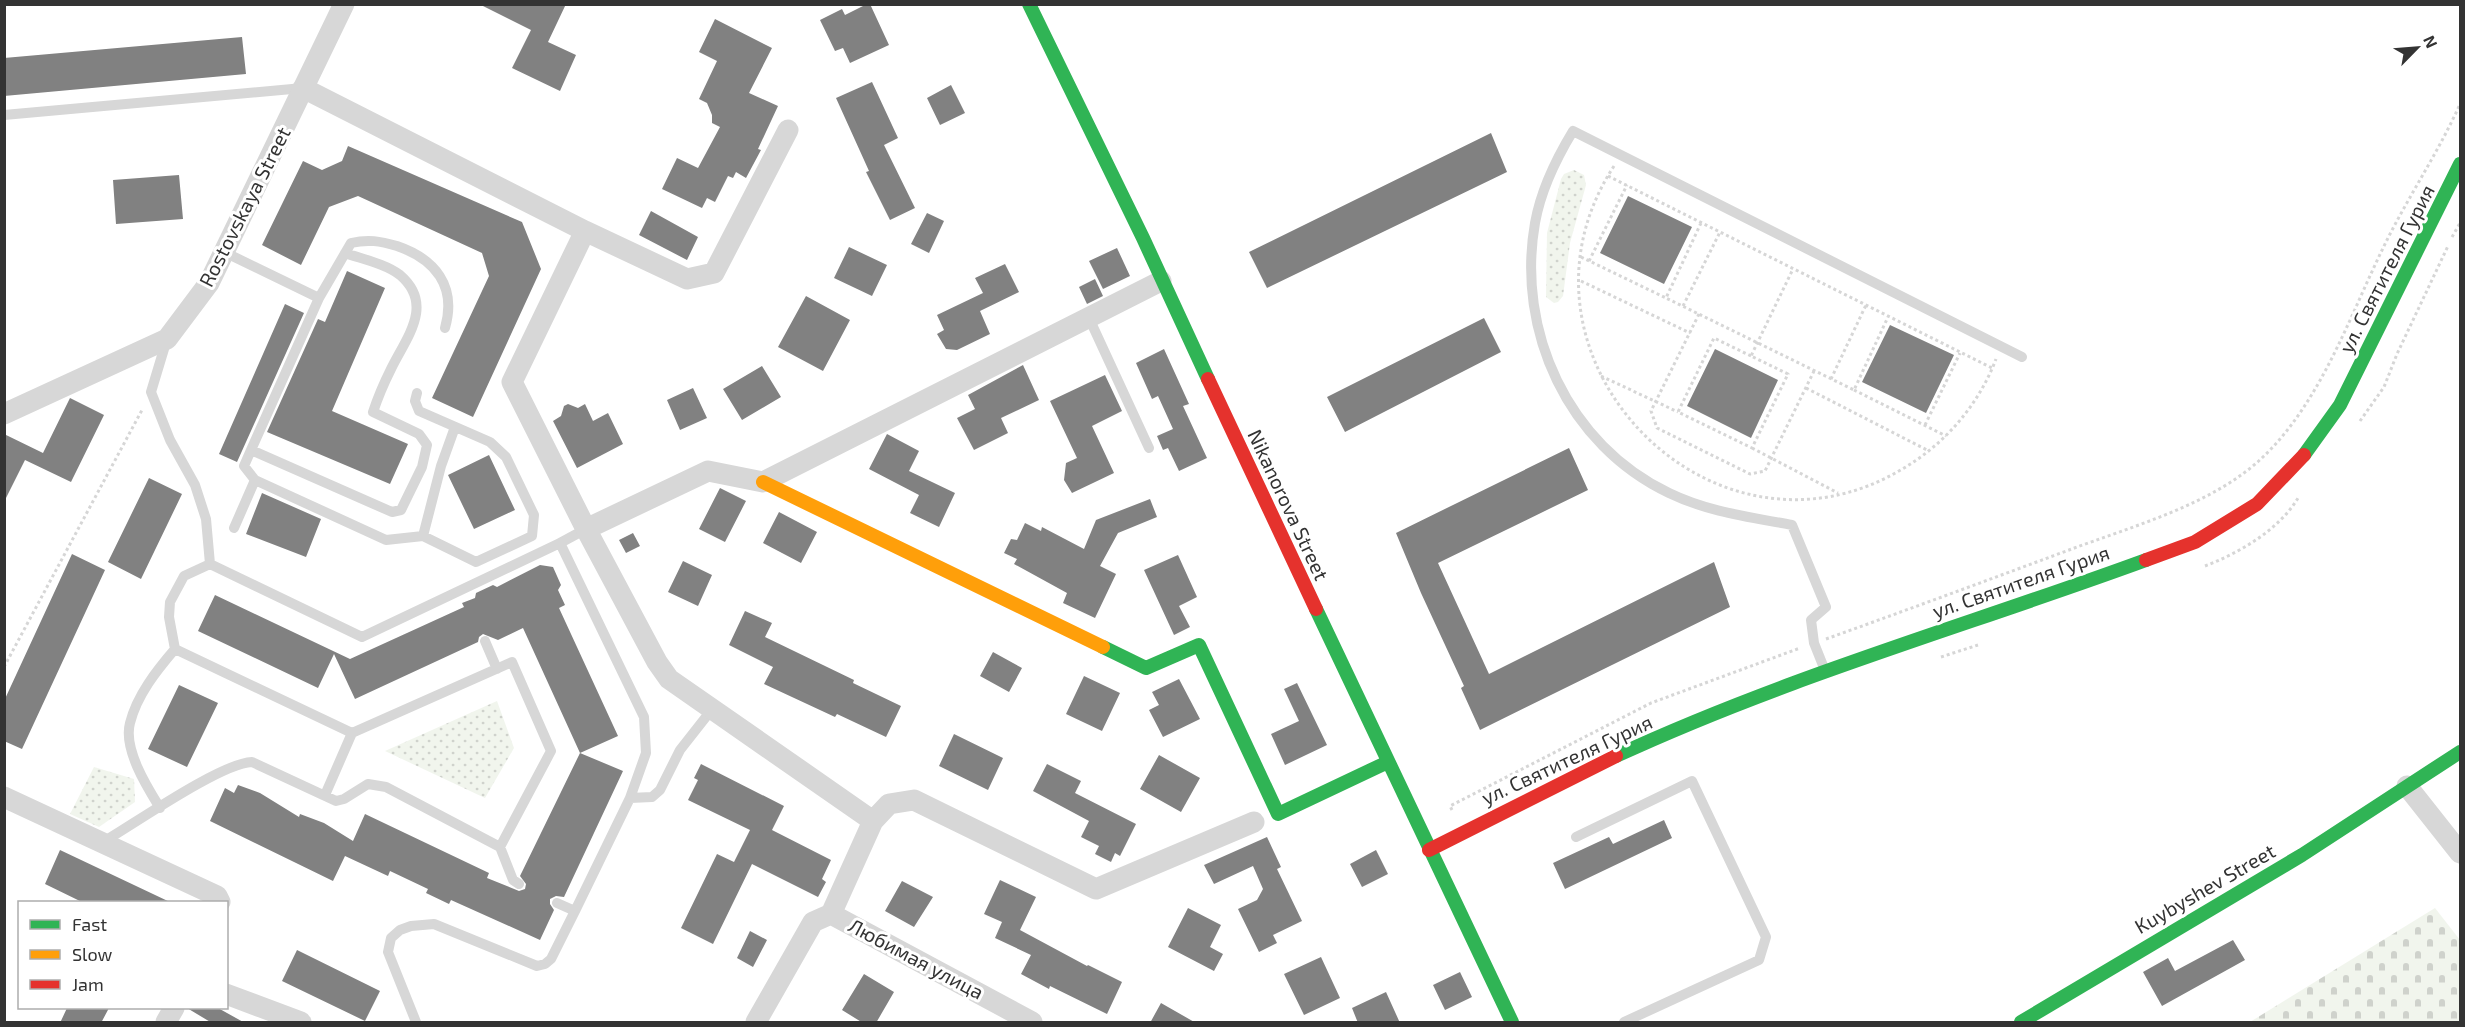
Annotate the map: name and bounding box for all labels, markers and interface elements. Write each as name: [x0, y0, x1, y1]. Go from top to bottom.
north arrow: [2387, 18, 2447, 78]
text: N: [2420, 32, 2442, 51]
street label: Rostovskaya Street: [193, 122, 295, 290]
street label: ул. Святителя Гурия: [2333, 180, 2440, 357]
street label: Nikanorova Street: [1243, 425, 1335, 584]
street label: ул. Святителя Гурия: [1929, 539, 2113, 624]
street label: ул. Святителя Гурия: [1477, 709, 1656, 810]
street label: Kuybyshev Street: [2130, 838, 2279, 938]
legend: [18, 901, 228, 1009]
street label: Любимая улица: [844, 912, 988, 1005]
text: Fast: [72, 913, 107, 935]
text: Slow: [72, 943, 113, 965]
text: Jam: [72, 973, 104, 995]

